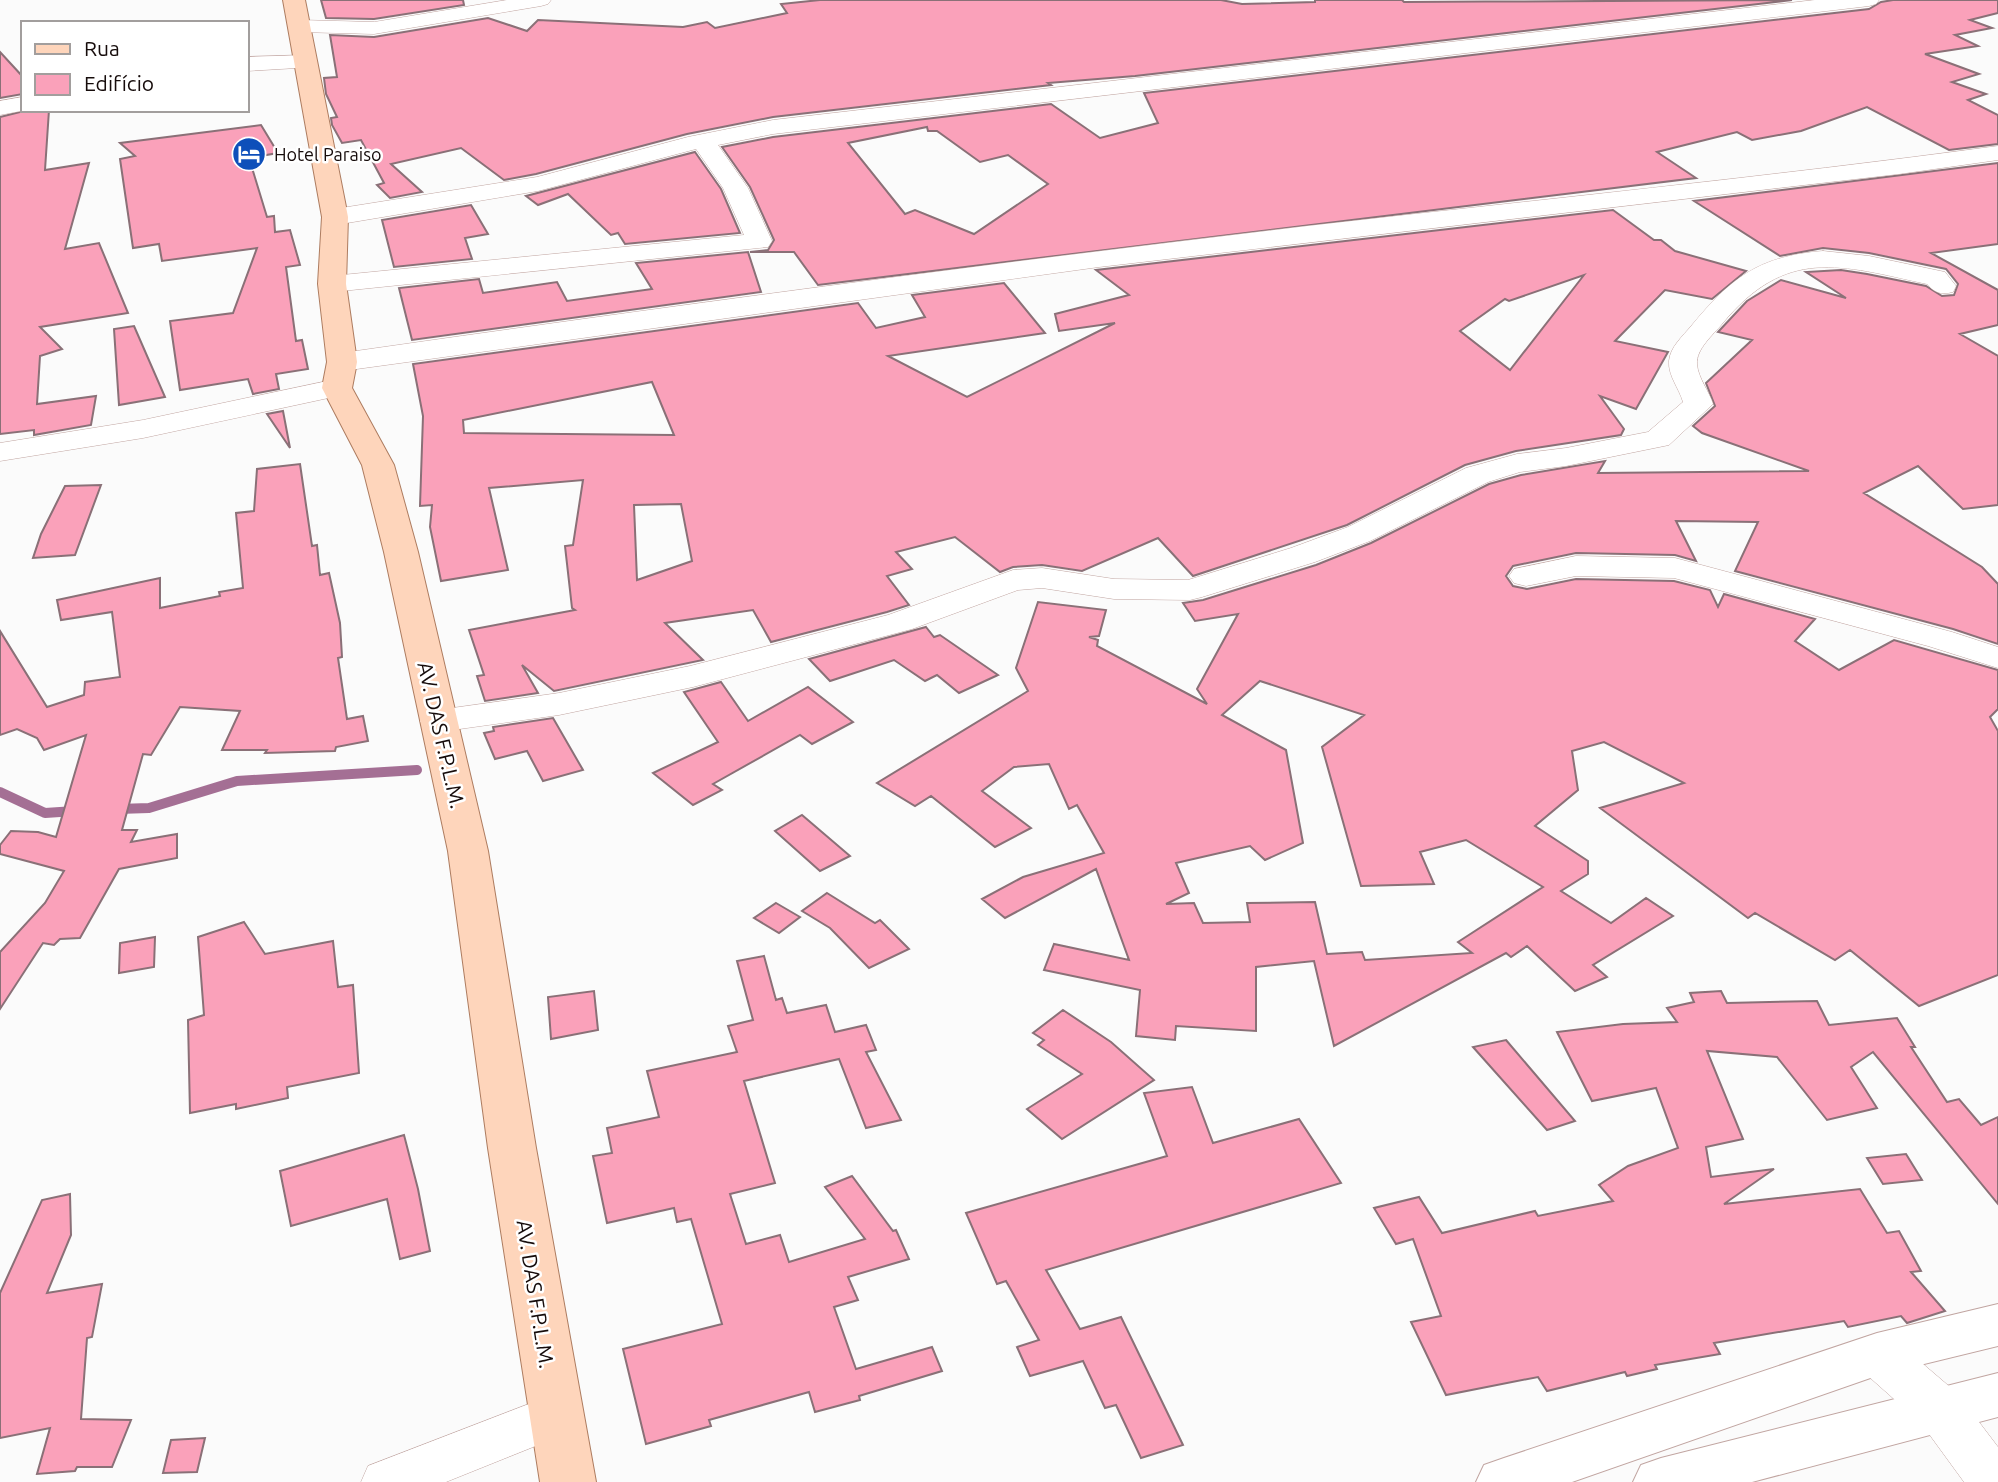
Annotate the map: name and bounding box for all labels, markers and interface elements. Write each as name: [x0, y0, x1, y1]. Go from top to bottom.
legend: [21, 21, 248, 112]
text: Rua: [84, 36, 120, 60]
text: Edifício: [84, 71, 154, 95]
hotel icon: Hotel Paraiso: [230, 135, 268, 173]
place label: Hotel Paraiso: [274, 144, 382, 164]
street label: AV. DAS F.P.L.M.: [413, 659, 471, 811]
street label: AV. DAS F.P.L.M.: [512, 1218, 560, 1370]

